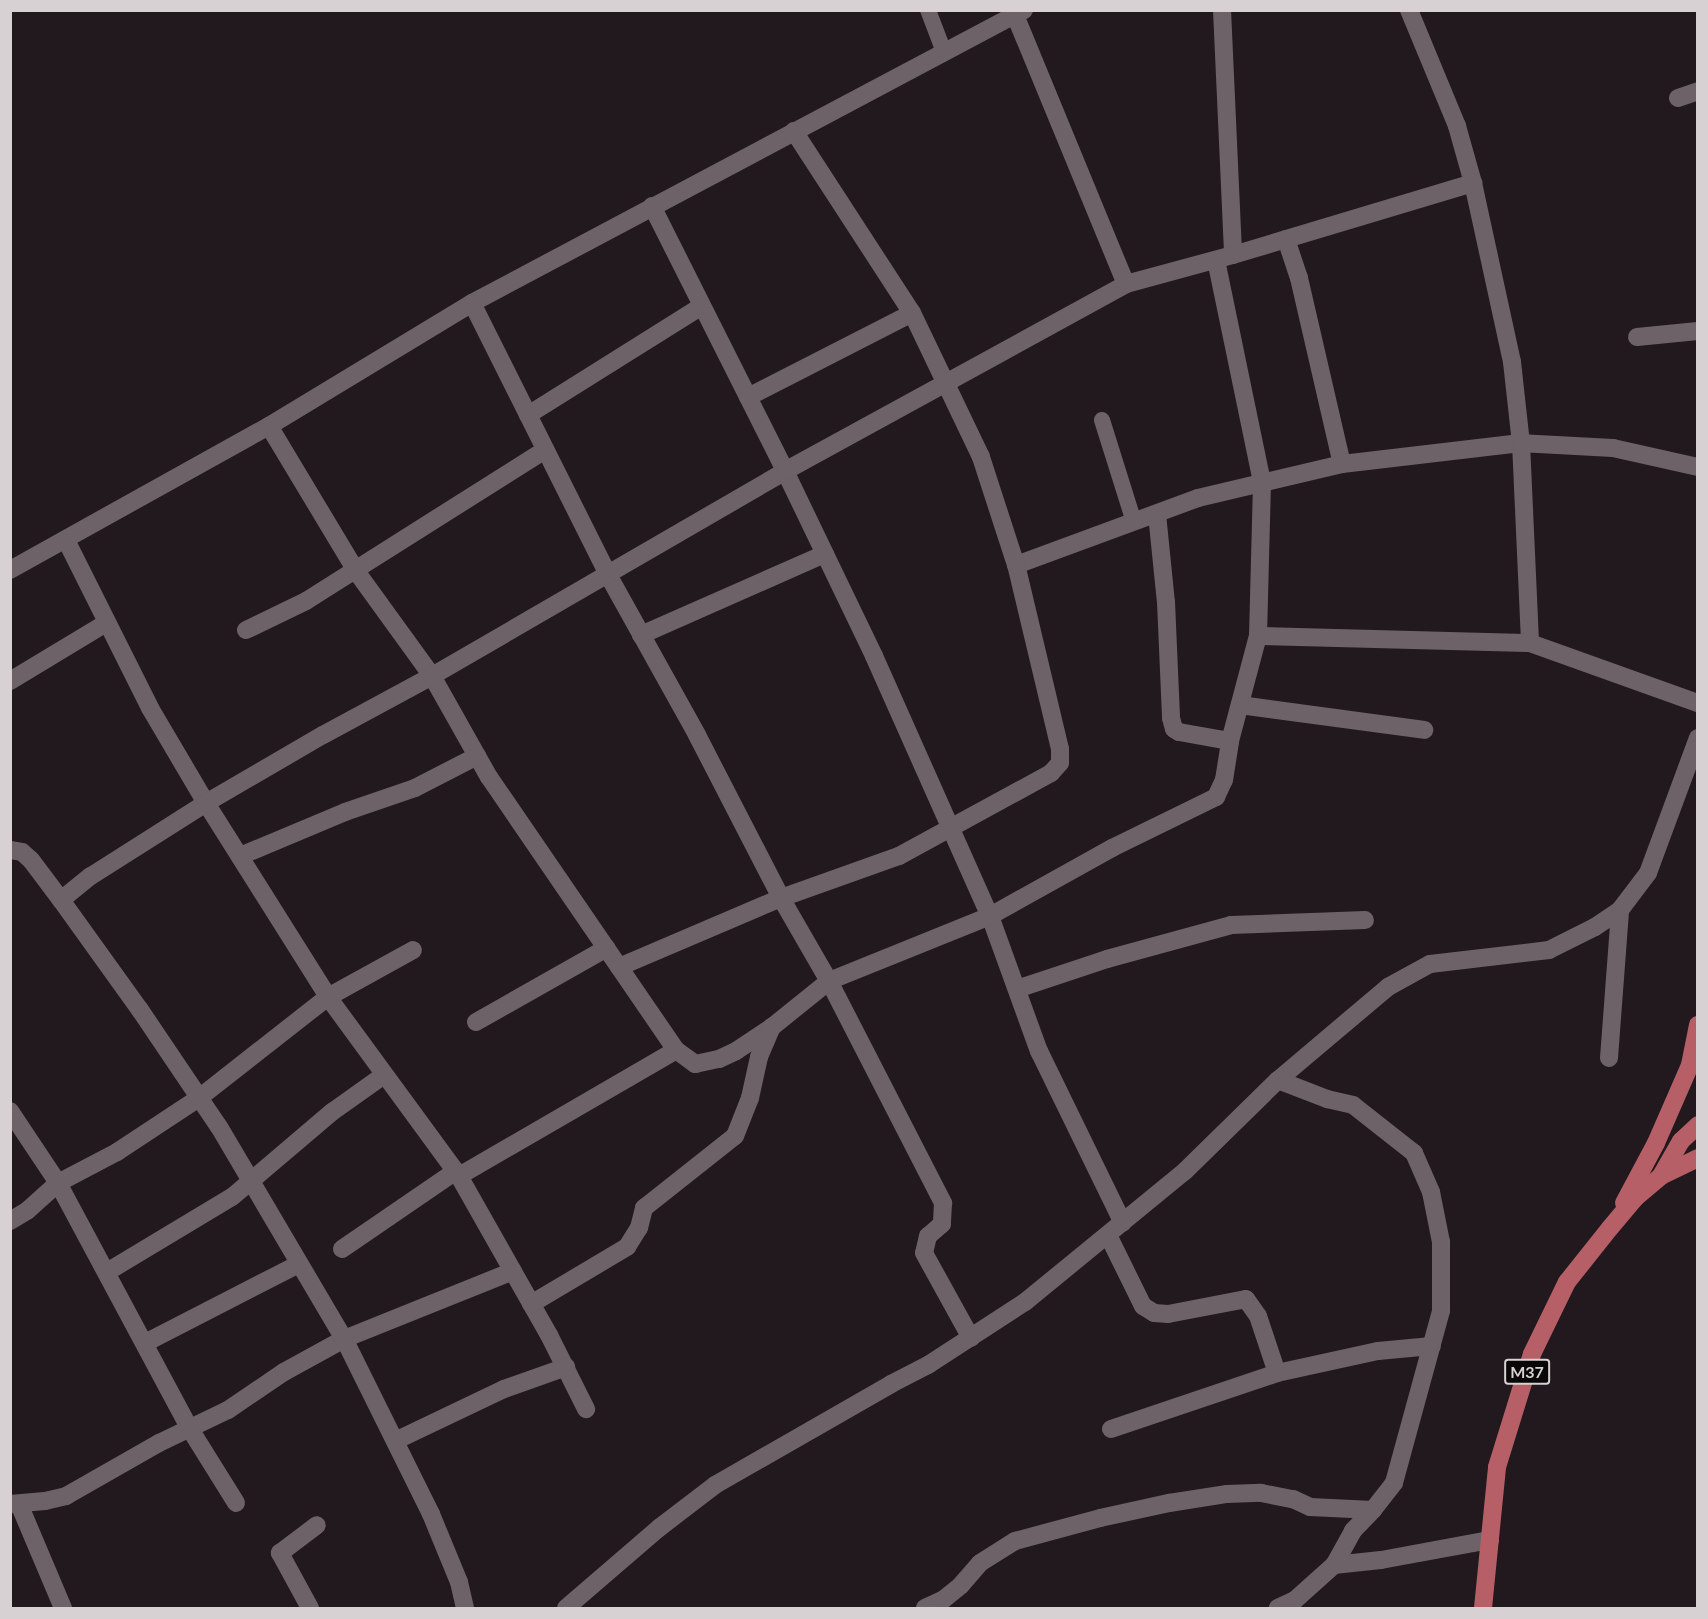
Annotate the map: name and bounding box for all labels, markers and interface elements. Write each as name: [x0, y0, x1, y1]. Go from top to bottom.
road number: M37: [1503, 1359, 1551, 1385]

